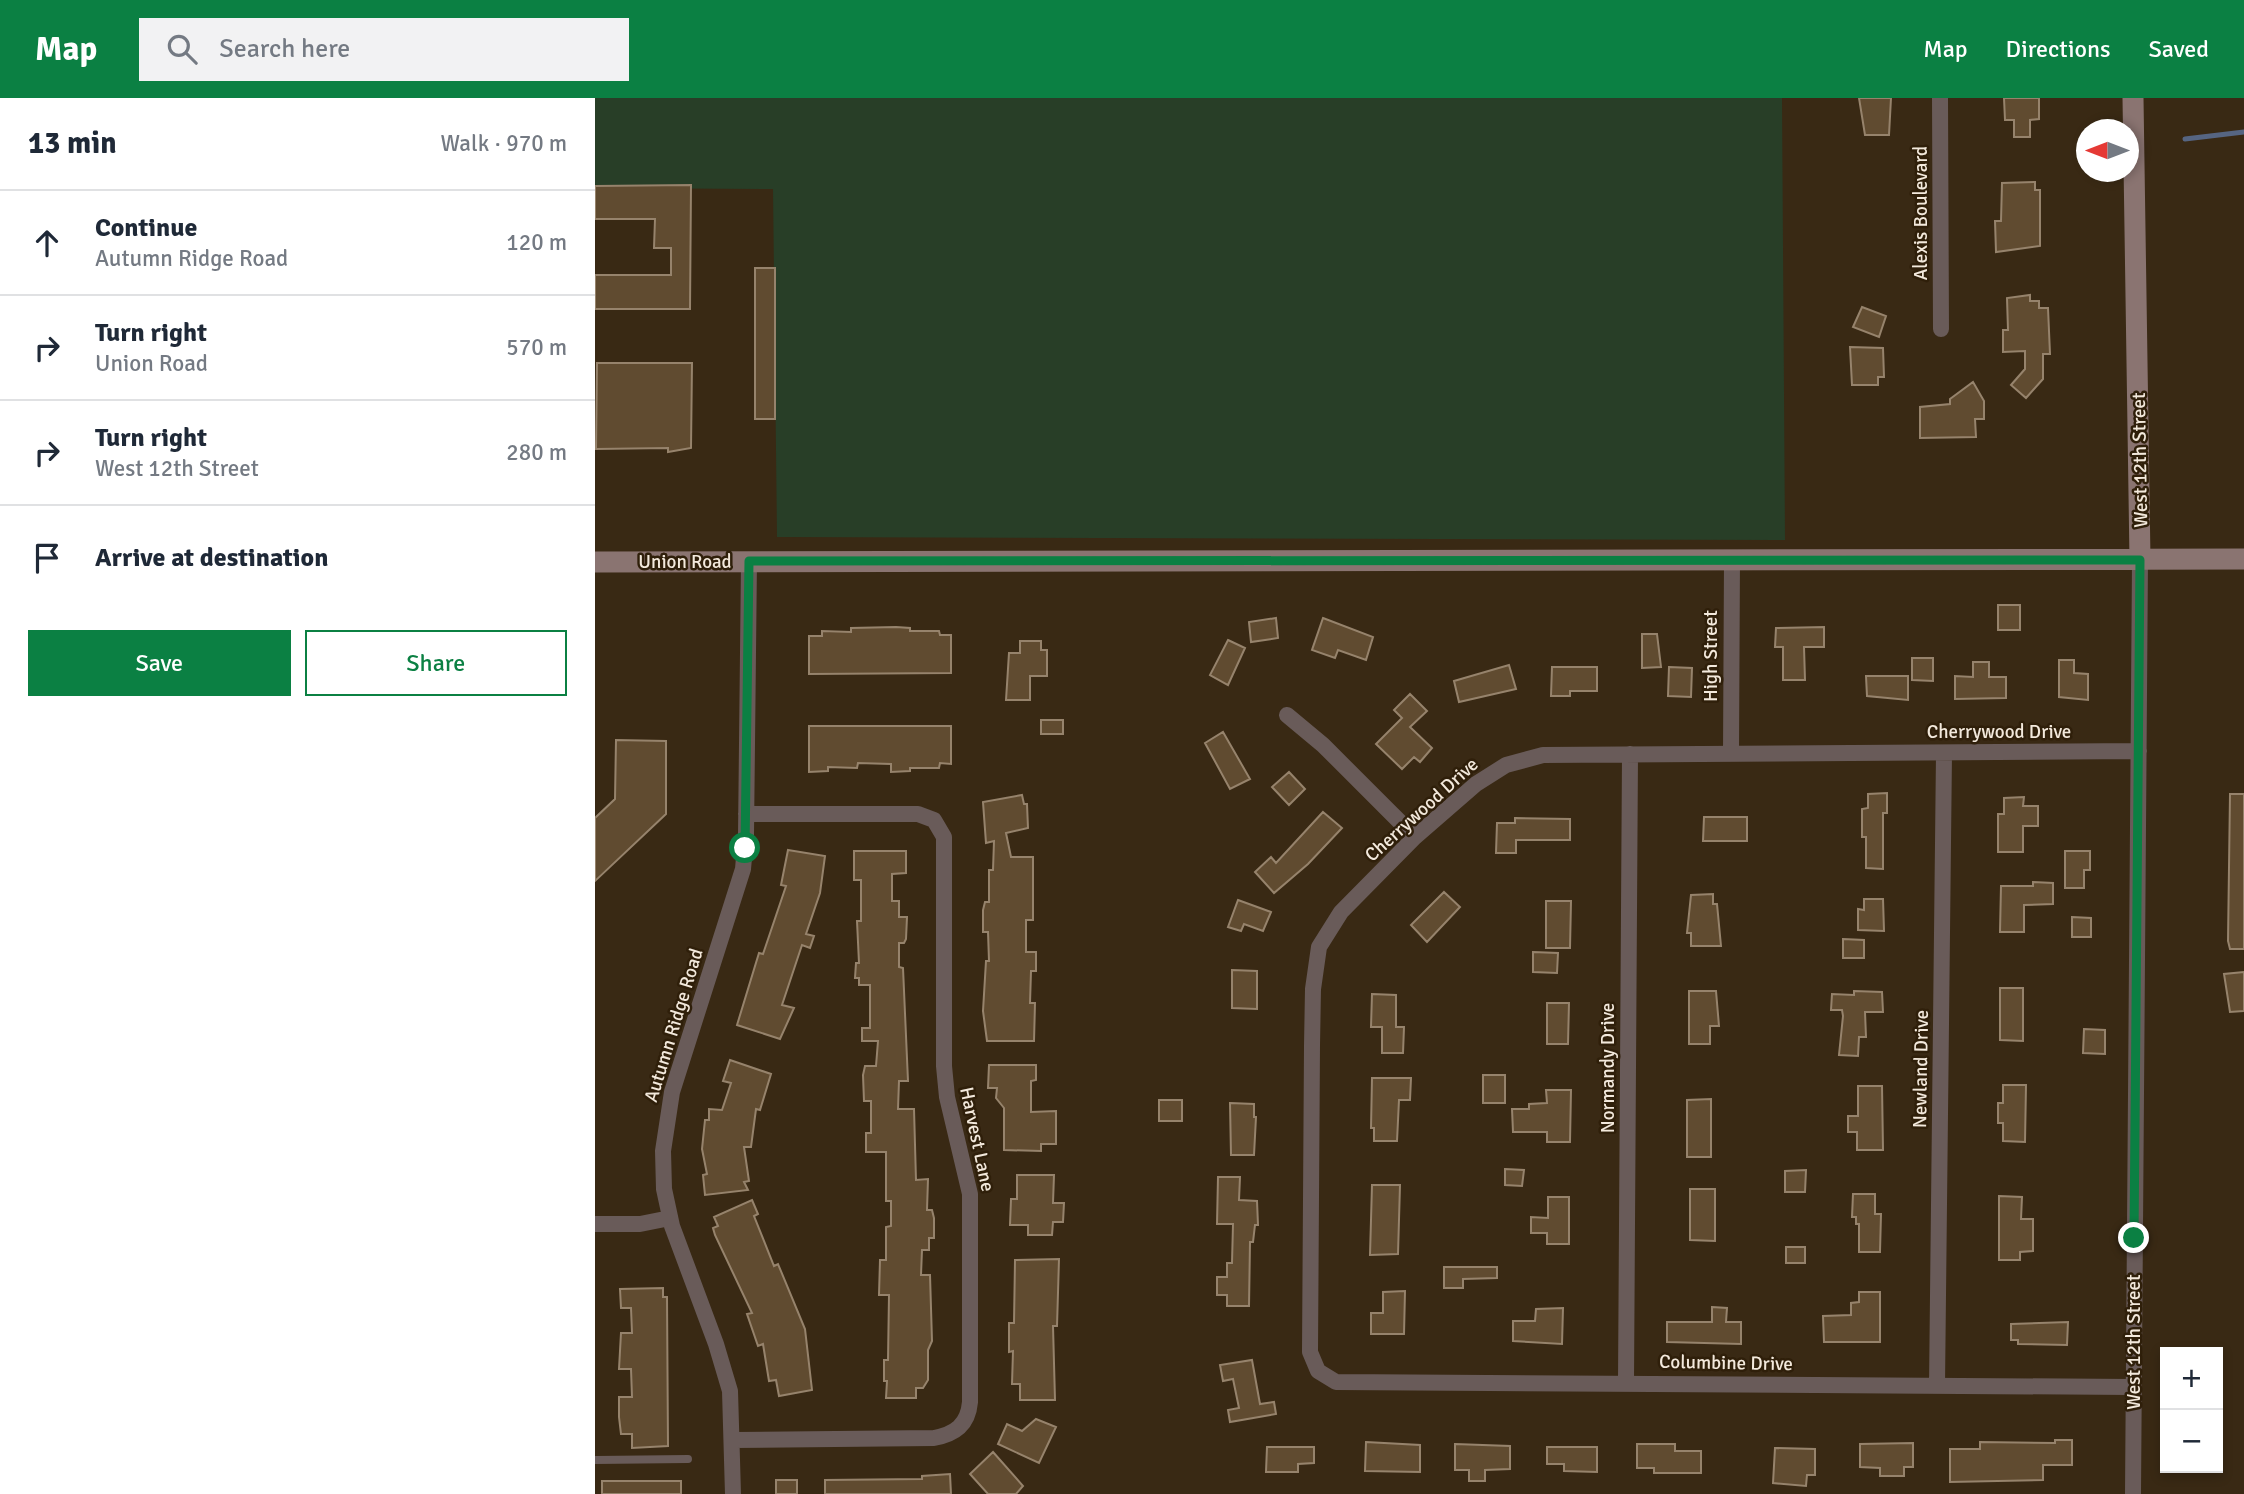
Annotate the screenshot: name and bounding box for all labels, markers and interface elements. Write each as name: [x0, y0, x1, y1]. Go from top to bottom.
search box: [139, 18, 629, 81]
text: Map: [35, 29, 97, 70]
icon: search: [163, 30, 201, 68]
text: Search here: [219, 33, 350, 65]
text: Map: [1923, 34, 1968, 64]
text: Directions: [2006, 34, 2111, 64]
text: Saved: [2149, 34, 2209, 64]
north arrow: [2076, 119, 2139, 182]
text: 13 min: [28, 125, 117, 162]
text: Walk · 970 m: [441, 129, 567, 158]
street label: Alexis Boulevard: [1909, 146, 1933, 280]
text: Continue: [95, 212, 197, 244]
icon: ahead: [28, 224, 66, 262]
text: 120 m: [506, 228, 567, 257]
text: Autumn Ridge Road: [95, 244, 288, 273]
text: Turn right: [95, 317, 207, 349]
icon: right: [28, 329, 66, 367]
text: 570 m: [506, 333, 567, 362]
text: Union Road: [95, 349, 208, 378]
street label: West 12th Street: [2127, 392, 2153, 528]
text: Turn right: [95, 422, 207, 454]
icon: right: [28, 434, 66, 472]
text: 280 m: [506, 438, 567, 467]
text: West 12th Street: [95, 454, 259, 483]
icon: arrive: [28, 539, 66, 577]
text: Arrive at destination: [95, 542, 328, 574]
street label: Union Road: [638, 550, 732, 574]
street label: High Street: [1699, 610, 1723, 702]
button: Save: [28, 630, 291, 696]
button: Share: [305, 630, 567, 696]
street label: Cherrywood Drive: [1927, 720, 2071, 744]
street label: Cherrywood Drive: [1360, 752, 1483, 867]
route start: [729, 832, 760, 863]
street label: Autumn Ridge Road: [639, 945, 709, 1105]
street label: Normandy Drive: [1596, 1003, 1620, 1133]
street label: Newland Drive: [1908, 1010, 1934, 1128]
street label: Harvest Lane: [954, 1085, 1000, 1194]
route end: [2118, 1222, 2149, 1253]
street label: West 12th Street: [2122, 1274, 2146, 1410]
map controls: [2160, 1347, 2223, 1473]
button: +: [2160, 1347, 2223, 1410]
street label: Columbine Drive: [1659, 1350, 1793, 1376]
button: −: [2160, 1410, 2223, 1473]

